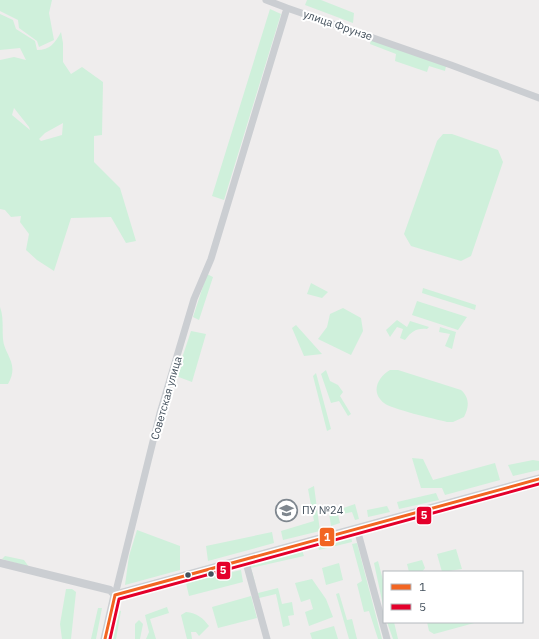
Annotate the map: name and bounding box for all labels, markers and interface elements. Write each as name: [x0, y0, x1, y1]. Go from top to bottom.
street label: улица Фрунзе: [302, 7, 374, 43]
street label: Советская улица: [147, 354, 185, 441]
school or university icon: ПУ №24: [274, 497, 300, 523]
place label: ПУ №24: [302, 503, 344, 517]
line badge: 5: [416, 506, 432, 525]
text: 5: [421, 508, 428, 522]
line badge: 1: [319, 527, 335, 547]
text: 1: [324, 530, 331, 544]
line badge: 5: [216, 561, 231, 580]
text: 5: [220, 563, 227, 577]
unlabelled marker: [206, 569, 216, 579]
unlabelled marker: [183, 570, 193, 580]
legend: [383, 571, 523, 623]
text: 1: [419, 579, 426, 594]
text: 5: [419, 599, 426, 614]

